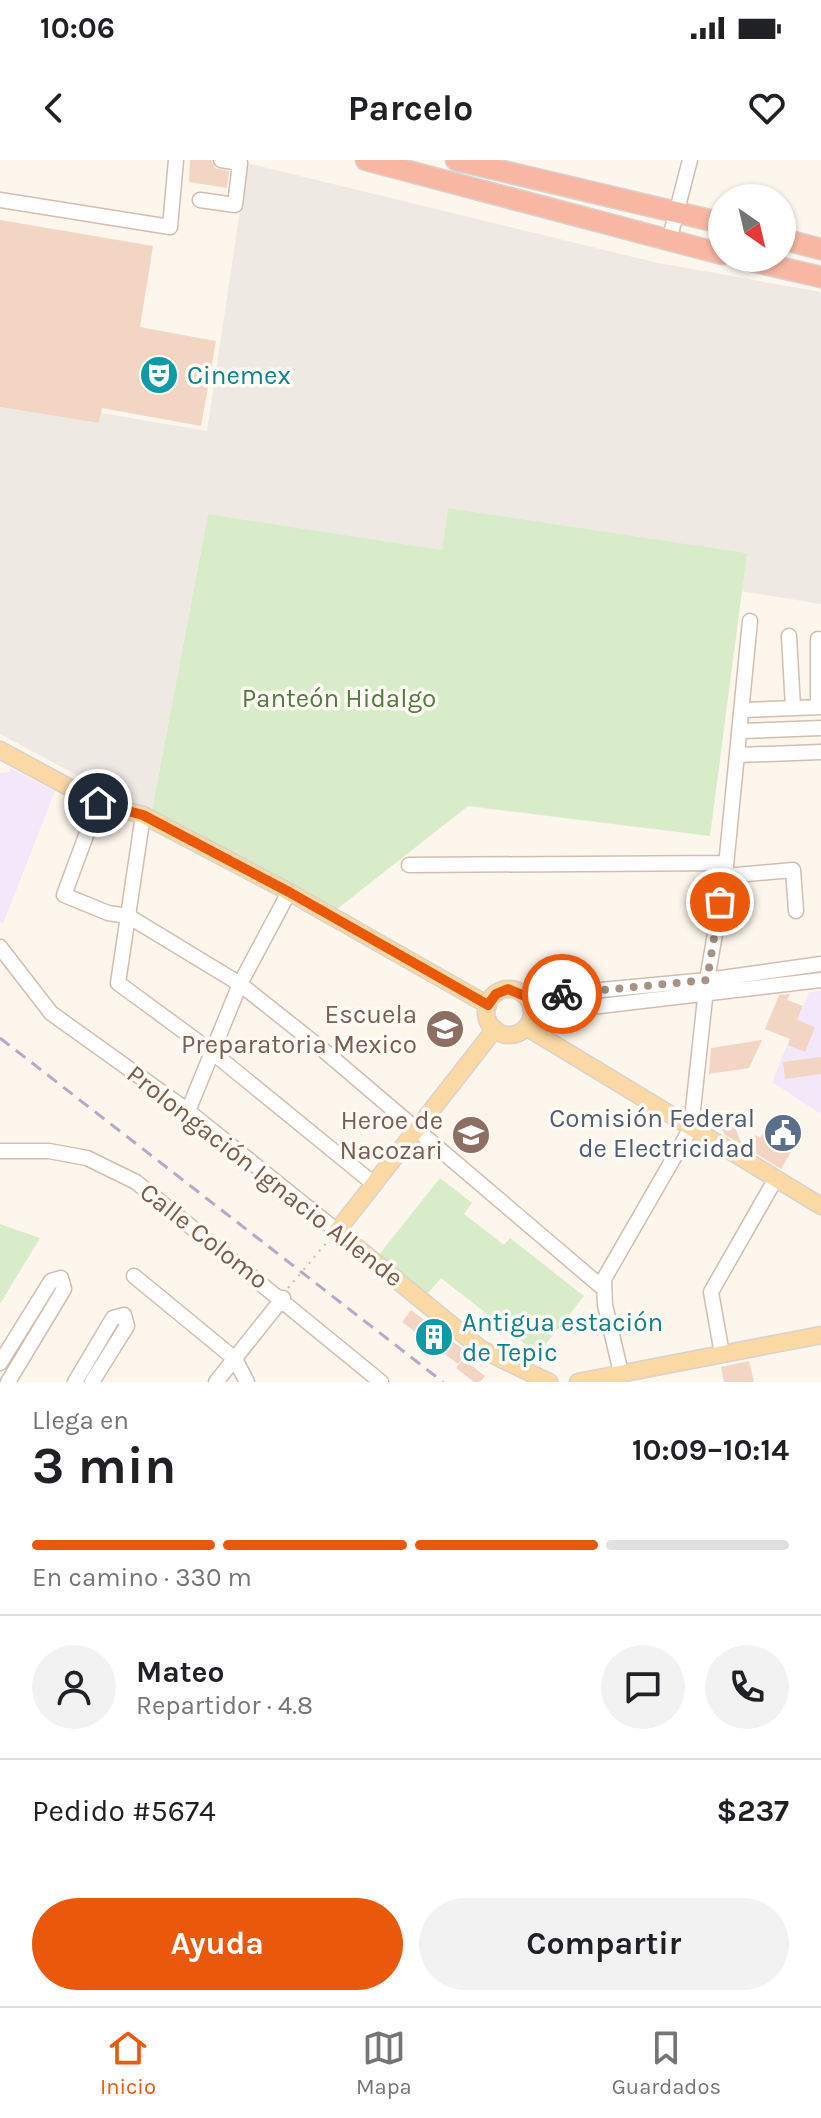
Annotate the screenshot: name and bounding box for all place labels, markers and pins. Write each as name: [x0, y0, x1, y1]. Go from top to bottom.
theatre icon: Cinemex: [138, 354, 180, 396]
place label: Cinemex: [187, 360, 291, 391]
pin: [64, 769, 132, 837]
pin: [686, 868, 754, 936]
place label: Escuela Preparatoria Mexico: [181, 999, 417, 1060]
school or university icon: Escuela Preparatoria Mexico: [424, 1008, 466, 1050]
place label: Comisión Federal de Electricidad: [549, 1103, 755, 1164]
place label: Heroe de Nacozari: [339, 1105, 443, 1166]
public building icon: Comisión Federal de Electricidad: [762, 1112, 804, 1154]
school or university icon: Heroe de Nacozari: [450, 1114, 492, 1156]
place label: Antigua estación de Tepic: [462, 1307, 663, 1368]
building icon: Antigua estación de Tepic: [413, 1316, 455, 1358]

